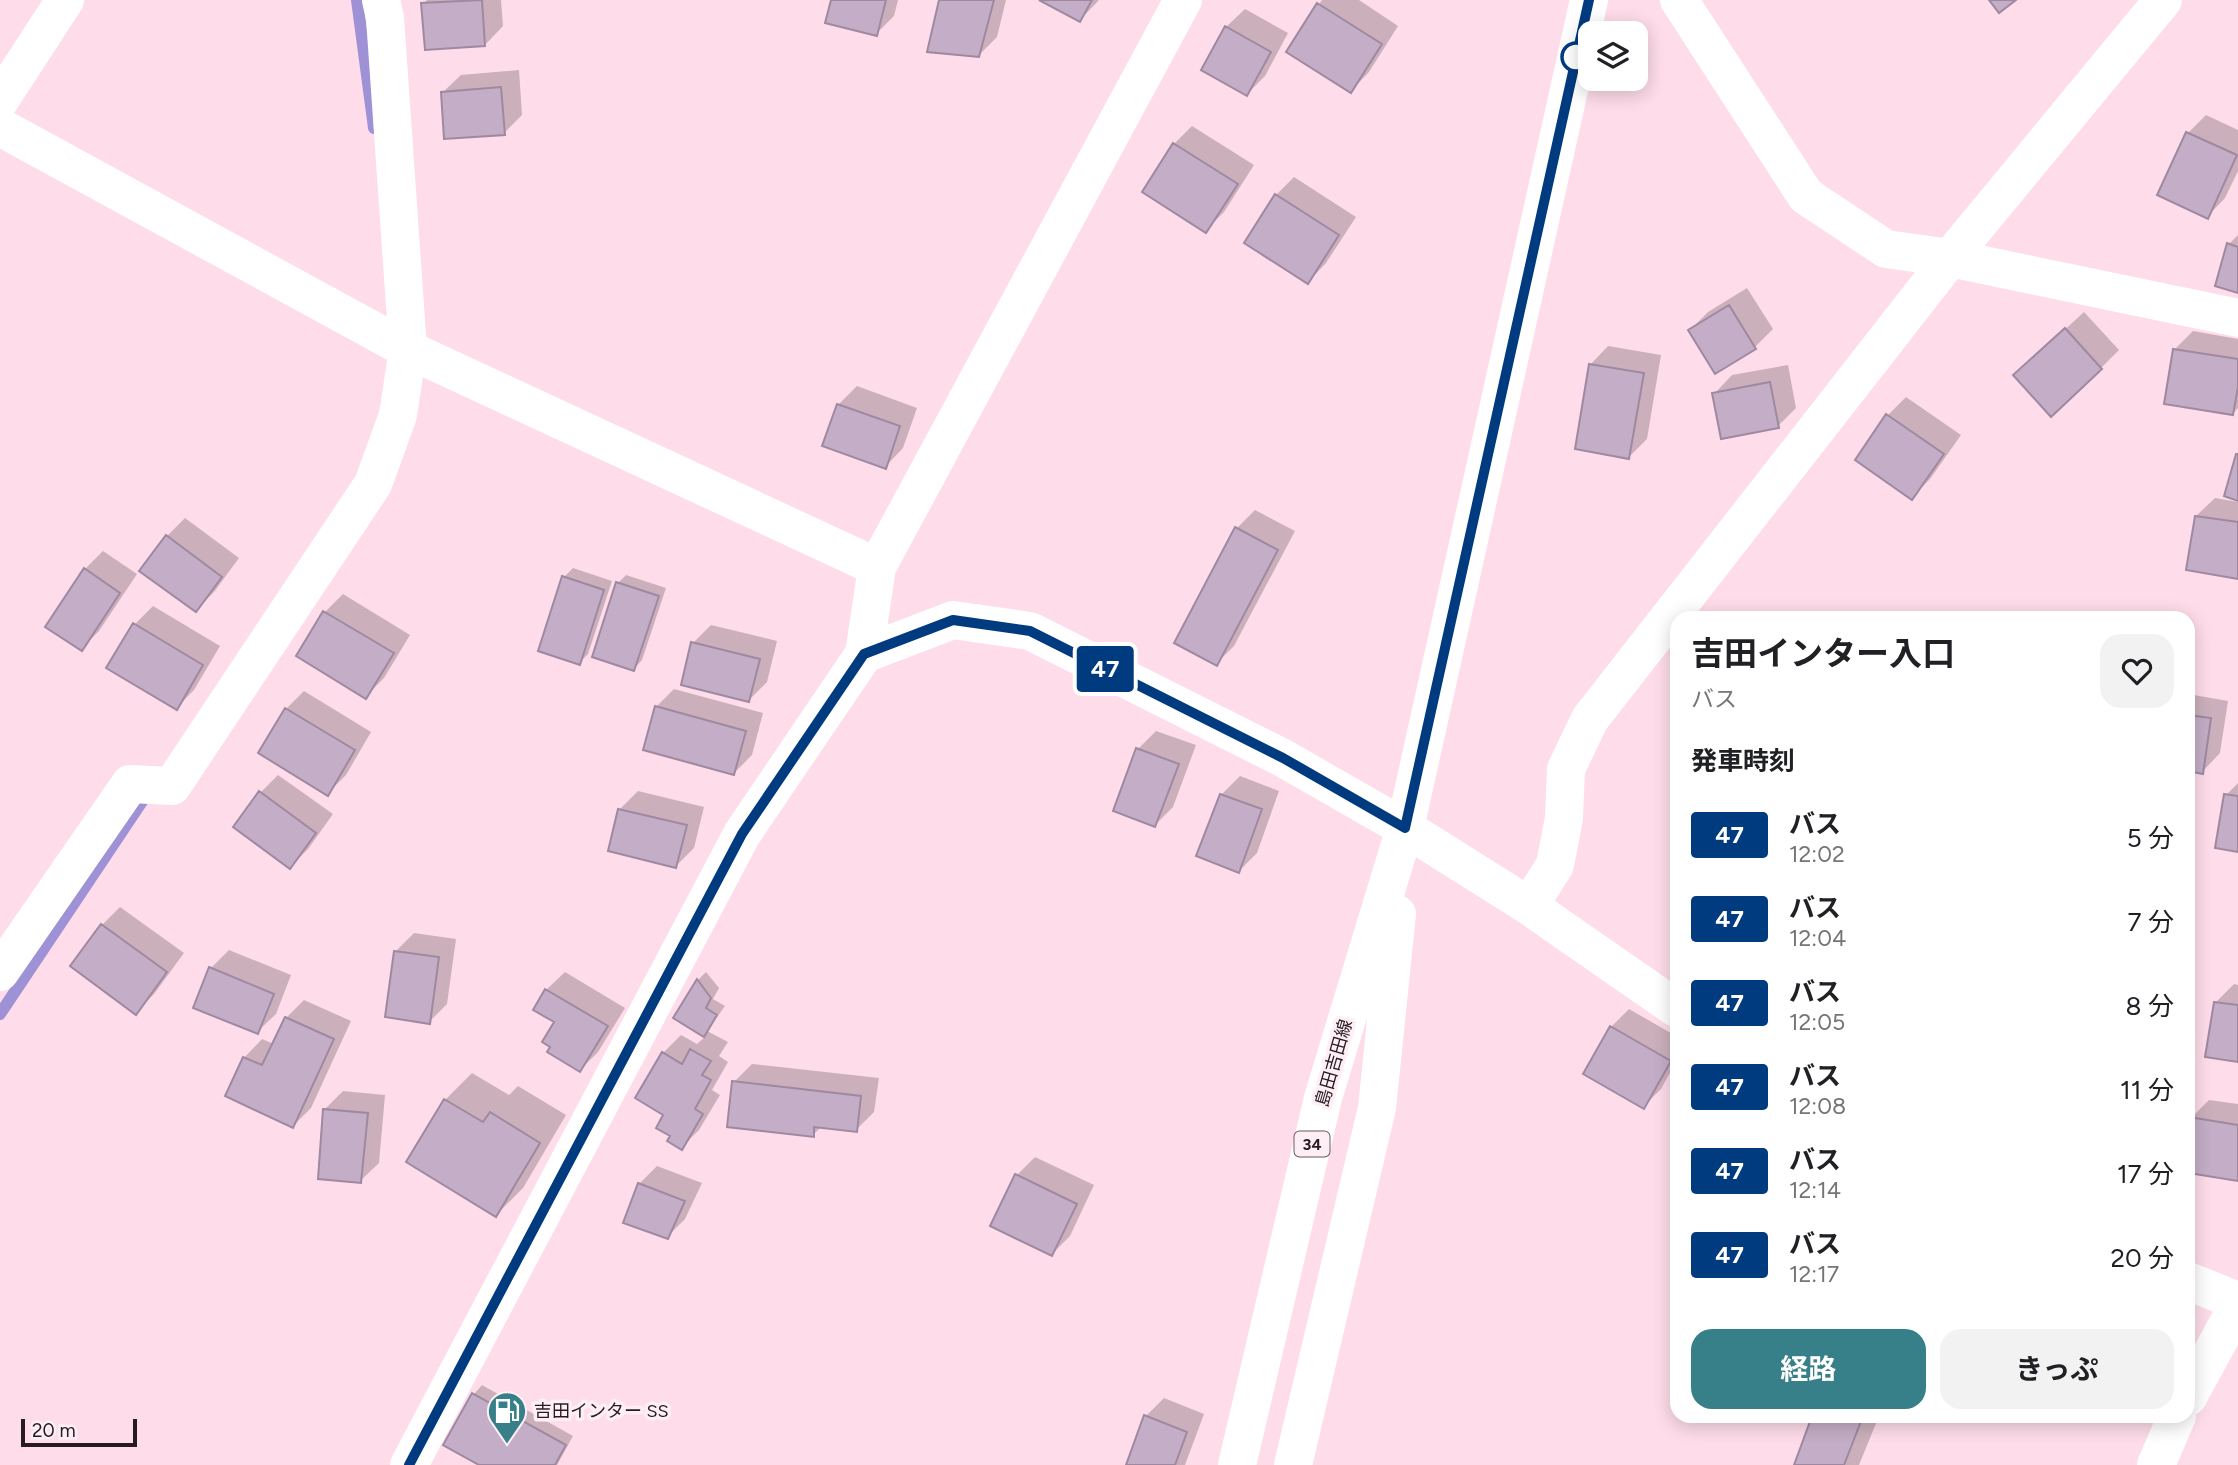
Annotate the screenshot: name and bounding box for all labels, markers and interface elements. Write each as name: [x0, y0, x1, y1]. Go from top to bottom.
map controls: [1578, 21, 1648, 91]
button: layers: [1578, 21, 1648, 91]
unlabelled marker: [1561, 42, 1591, 72]
text: 吉田インター入口: [1691, 634, 1955, 673]
button: heart: [2100, 634, 2174, 708]
line badge: 47: [1074, 646, 1136, 692]
text: 47: [1091, 654, 1119, 683]
text: バス: [1691, 685, 1737, 713]
text: 発車時刻: [1691, 745, 1795, 777]
text: バス: [1789, 808, 1841, 840]
text: 47: [1715, 820, 1744, 849]
text: 5 分: [2127, 822, 2174, 854]
text: 12:02: [1789, 840, 1845, 868]
text: バス: [1789, 892, 1841, 924]
text: 47: [1715, 904, 1744, 933]
text: 7 分: [2128, 906, 2174, 938]
text: 12:04: [1789, 924, 1846, 952]
text: バス: [1789, 976, 1841, 1008]
text: 47: [1715, 988, 1744, 1017]
text: 8 分: [2126, 990, 2174, 1022]
text: 12:05: [1789, 1008, 1845, 1036]
street label: 島田吉田線: [1311, 1017, 1357, 1109]
text: バス: [1789, 1060, 1841, 1092]
text: 47: [1715, 1072, 1744, 1101]
text: 11 分: [2120, 1074, 2174, 1106]
text: 12:08: [1789, 1092, 1846, 1120]
road number: 34: [1294, 1132, 1330, 1156]
text: バス: [1789, 1144, 1841, 1176]
text: 47: [1715, 1156, 1744, 1185]
text: 17 分: [2117, 1158, 2174, 1190]
text: 12:14: [1789, 1176, 1841, 1204]
text: バス: [1789, 1228, 1841, 1260]
text: 47: [1715, 1240, 1744, 1269]
text: 20 分: [2110, 1242, 2174, 1274]
text: 12:17: [1789, 1260, 1839, 1288]
button: 経路: [1691, 1329, 1926, 1409]
button: きっぷ: [1940, 1329, 2174, 1409]
fuel station icon: 吉田インター SS: [486, 1390, 528, 1445]
place label: 吉田インター SS: [534, 1400, 669, 1422]
scale bar: [21, 1416, 136, 1448]
text: 20 m: [32, 1419, 76, 1442]

